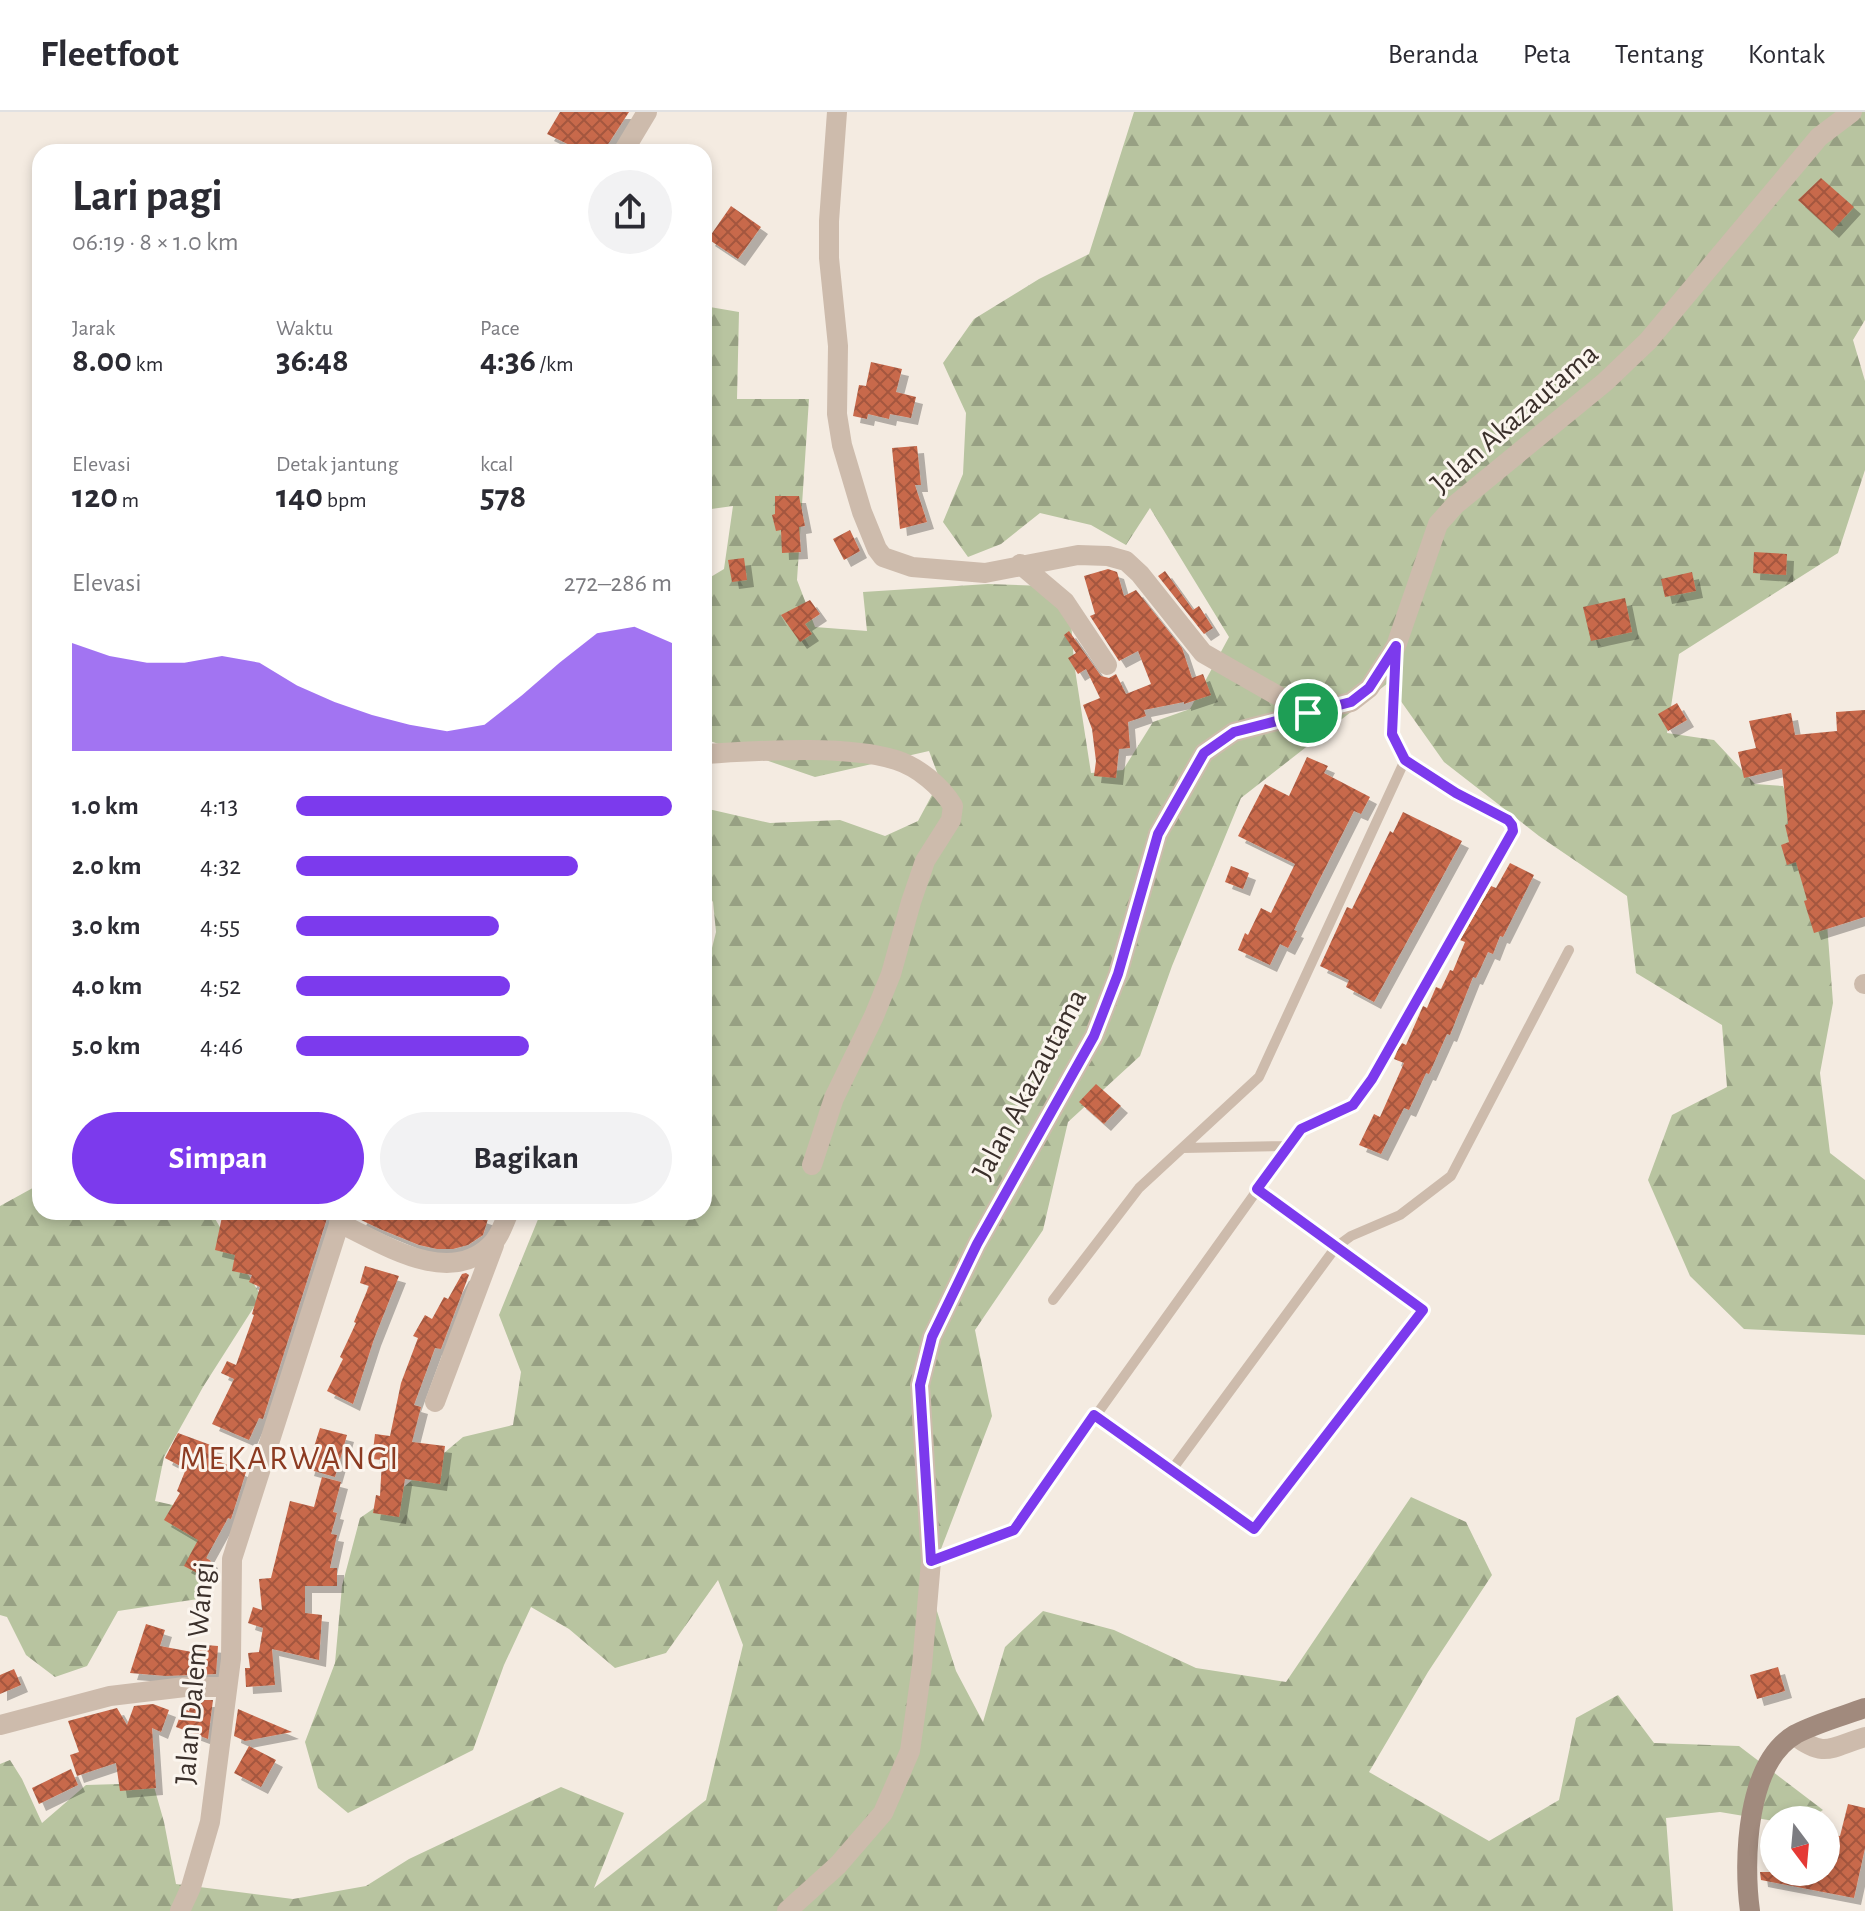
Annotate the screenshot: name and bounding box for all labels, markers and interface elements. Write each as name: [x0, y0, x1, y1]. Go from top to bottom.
text: Fleetfoot: [40, 36, 179, 74]
text: Beranda: [1388, 41, 1479, 69]
text: Peta: [1523, 41, 1571, 69]
text: Tentang: [1615, 41, 1704, 69]
text: Kontak: [1748, 41, 1825, 69]
button: share: [588, 170, 672, 254]
text: Lari pagi: [72, 175, 223, 219]
text: 06:19 · 8 × 1.0 km: [72, 229, 239, 255]
text: Jarak: [72, 317, 115, 339]
text: Waktu: [276, 317, 333, 339]
text: Pace: [480, 317, 520, 339]
street label: Jalan Akazautama: [1425, 338, 1604, 499]
text: 8.00: [72, 344, 132, 378]
text: 36:48: [276, 344, 349, 378]
text: 4:36: [480, 344, 536, 378]
text: km: [132, 353, 163, 375]
text: /km: [536, 353, 574, 375]
text: Elevasi: [72, 453, 131, 475]
text: Detak jantung: [276, 453, 398, 475]
text: kcal: [480, 453, 514, 475]
text: 120: [72, 480, 118, 514]
text: 140: [276, 480, 323, 514]
text: 578: [480, 480, 526, 514]
text: m: [118, 489, 139, 511]
text: bpm: [323, 489, 367, 511]
text: Elevasi: [72, 570, 141, 596]
text: 272–286 m: [564, 570, 672, 596]
pin: [1274, 679, 1342, 747]
icon: arrive: [1286, 691, 1330, 735]
text: 1.0 km: [72, 793, 139, 819]
text: 4:13: [200, 793, 238, 819]
text: 2.0 km: [72, 853, 142, 879]
text: 4:32: [200, 853, 241, 879]
text: 3.0 km: [72, 913, 140, 939]
text: 4:55: [200, 913, 240, 939]
text: 4.0 km: [72, 973, 142, 999]
text: 4:52: [200, 973, 241, 999]
street label: Jalan Akazautama: [967, 984, 1093, 1185]
text: 5.0 km: [72, 1033, 141, 1059]
text: 4:46: [200, 1033, 243, 1059]
button: Simpan: [72, 1112, 364, 1204]
button: Bagikan: [380, 1112, 672, 1204]
district label: MEKARWANGI: [180, 1442, 400, 1476]
street label: Jalan Dalem Wangi: [170, 1560, 220, 1786]
north arrow: [1760, 1806, 1840, 1886]
map controls: [1760, 1806, 1840, 1886]

